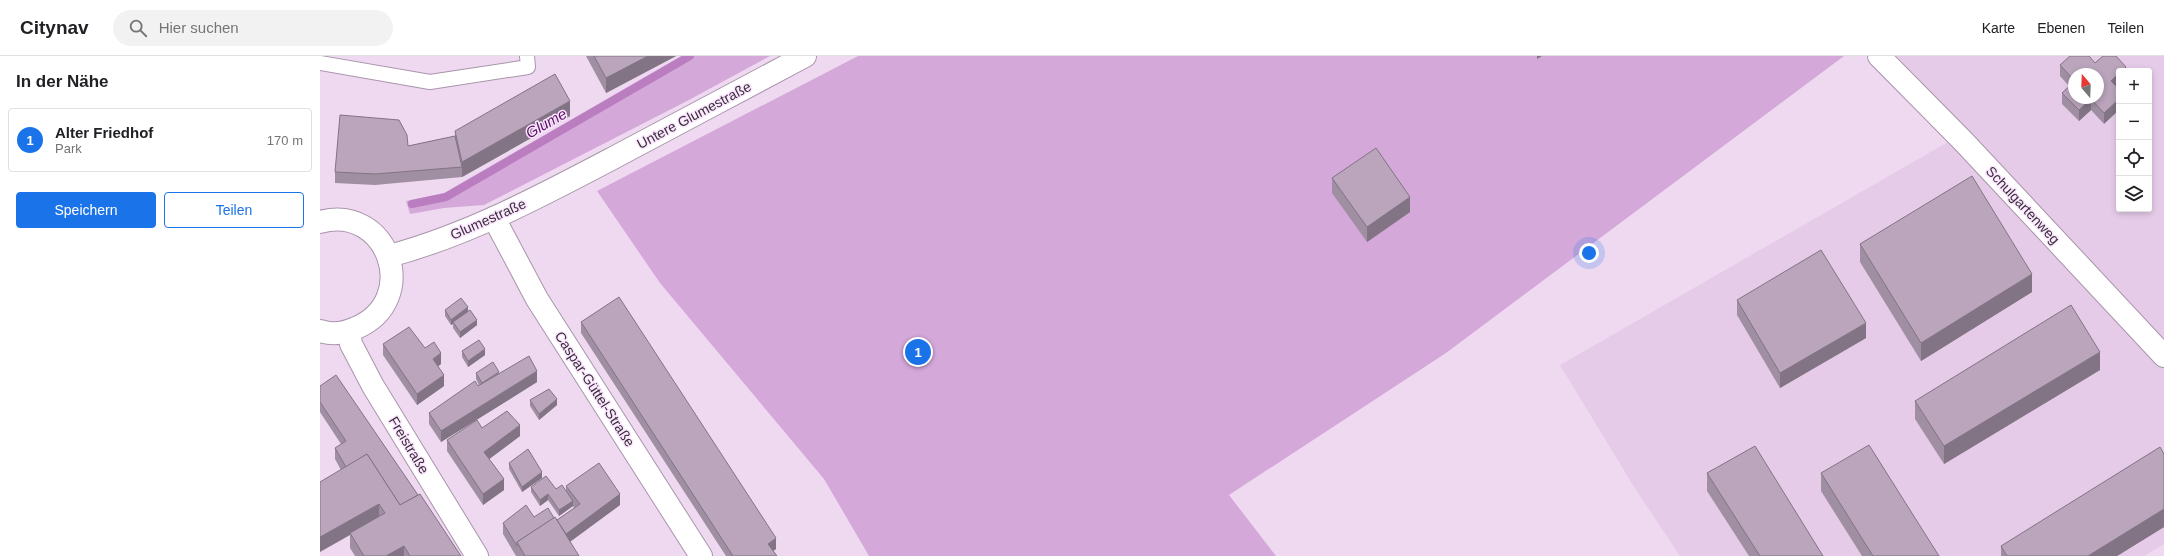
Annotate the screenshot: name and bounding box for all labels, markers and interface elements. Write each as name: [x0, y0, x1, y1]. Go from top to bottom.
search box: [113, 10, 393, 46]
text: Citynav: [20, 17, 89, 38]
icon: search: [127, 17, 149, 39]
text: Hier suchen: [159, 19, 239, 36]
text: Karte: [1982, 20, 2015, 36]
text: Ebenen: [2037, 20, 2085, 36]
text: Teilen: [2107, 20, 2144, 36]
north arrow: [2068, 68, 2104, 104]
map controls: [2116, 68, 2152, 212]
button: +: [2116, 68, 2152, 104]
text: In der Nähe: [16, 72, 109, 91]
street label: Untere Glumestraße: [634, 78, 754, 152]
button: −: [2116, 104, 2152, 140]
water label: Glume: [523, 105, 569, 141]
text: Alter Friedhof: [55, 124, 153, 141]
text: 1: [26, 133, 34, 148]
text: 170 m: [267, 133, 303, 148]
button: locate: [2116, 140, 2152, 176]
text: Park: [55, 141, 82, 156]
street label: Schulgartenweg: [1983, 163, 2063, 247]
button: layers: [2116, 176, 2152, 212]
button: Speichern: [16, 192, 156, 228]
button: Teilen: [164, 192, 304, 228]
street label: Glumestraße: [448, 195, 528, 243]
your location: [1579, 243, 1599, 263]
street label: Caspar-Güttel-Straße: [552, 329, 638, 450]
pin: 1: [905, 337, 931, 367]
street label: Freistraße: [386, 414, 432, 477]

